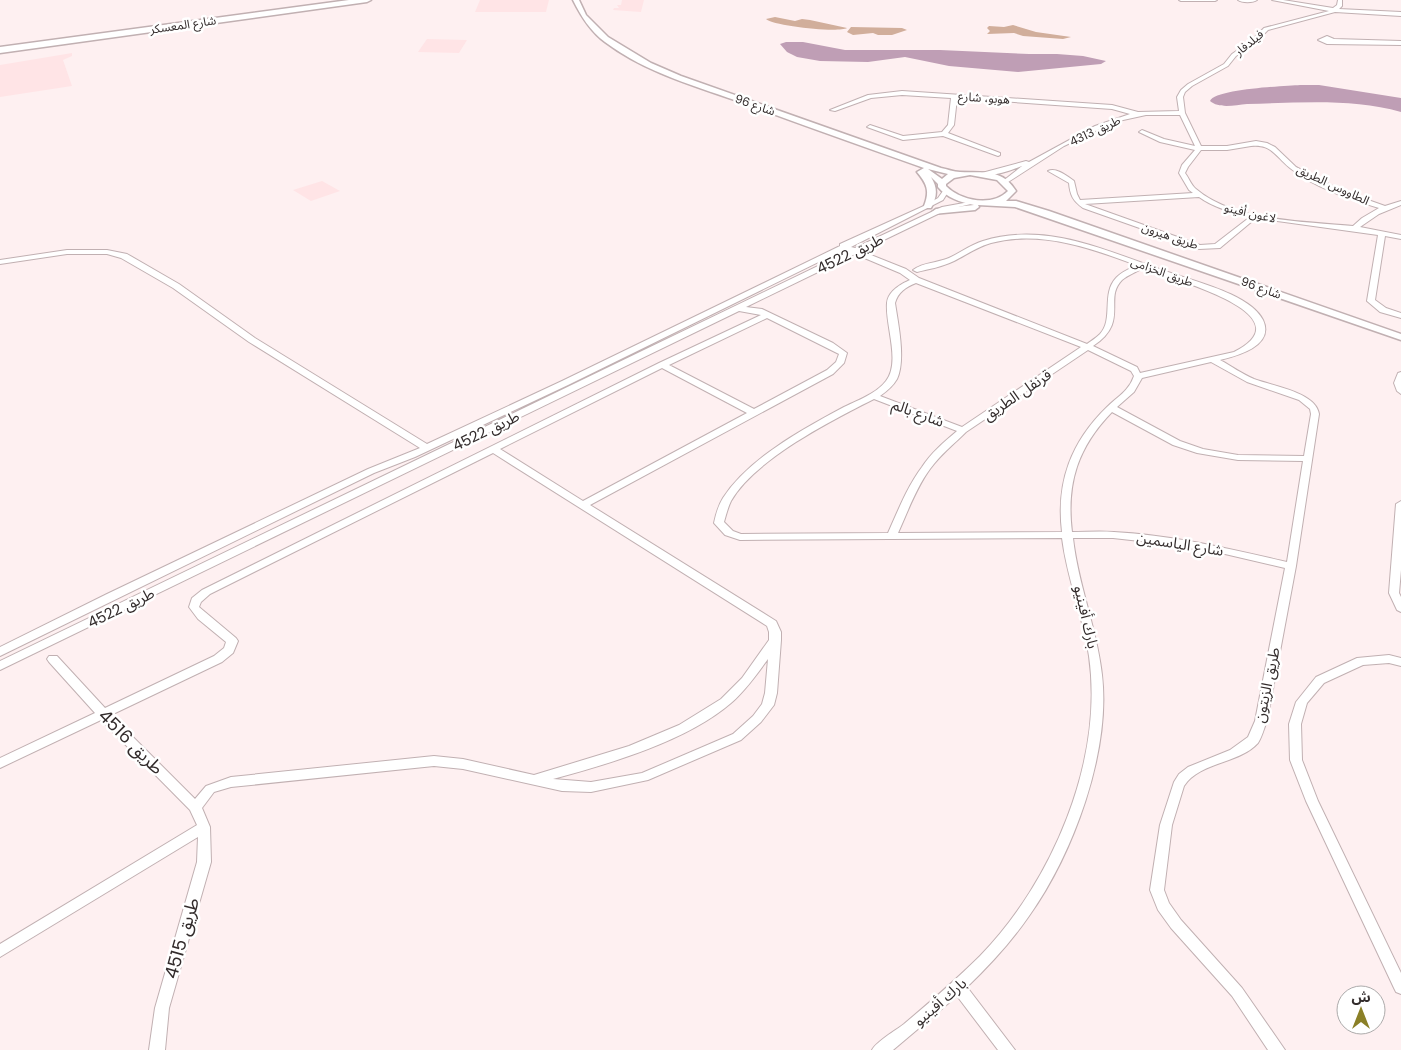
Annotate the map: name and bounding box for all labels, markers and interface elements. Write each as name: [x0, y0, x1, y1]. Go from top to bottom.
street label: شارع المعسكر: [148, 11, 217, 39]
street label: فيلدفار: [1230, 26, 1267, 60]
street label: هوبو، شارع: [957, 87, 1011, 109]
street label: شارع 96: [732, 90, 778, 120]
street label: طريق 4313: [1066, 111, 1123, 150]
street label: الطاووس الطريق: [1294, 160, 1373, 209]
street label: لاغون أفينو: [1223, 198, 1278, 227]
street label: طريق هيرون: [1140, 218, 1201, 253]
street label: طريق 4522: [813, 228, 887, 279]
street label: طريق الخزامى: [1129, 252, 1196, 291]
street label: شارع 96: [1238, 272, 1284, 304]
street label: قرنفل الطريق: [978, 364, 1056, 425]
street label: شارع بالم: [889, 393, 947, 434]
street label: طريق 4522: [449, 405, 523, 456]
street label: شارع الياسمين: [1135, 526, 1225, 563]
street label: طريق 4522: [84, 582, 158, 633]
street label: بارك أفينيو: [1069, 583, 1104, 651]
street label: طريق الزيتون: [1248, 645, 1285, 725]
street label: طريق 4516: [93, 703, 170, 780]
street label: طريق 4515: [158, 894, 205, 981]
street label: بارك أفينيو: [908, 973, 971, 1031]
north arrow: [1336, 985, 1386, 1035]
text: ش: [1351, 987, 1371, 1007]

